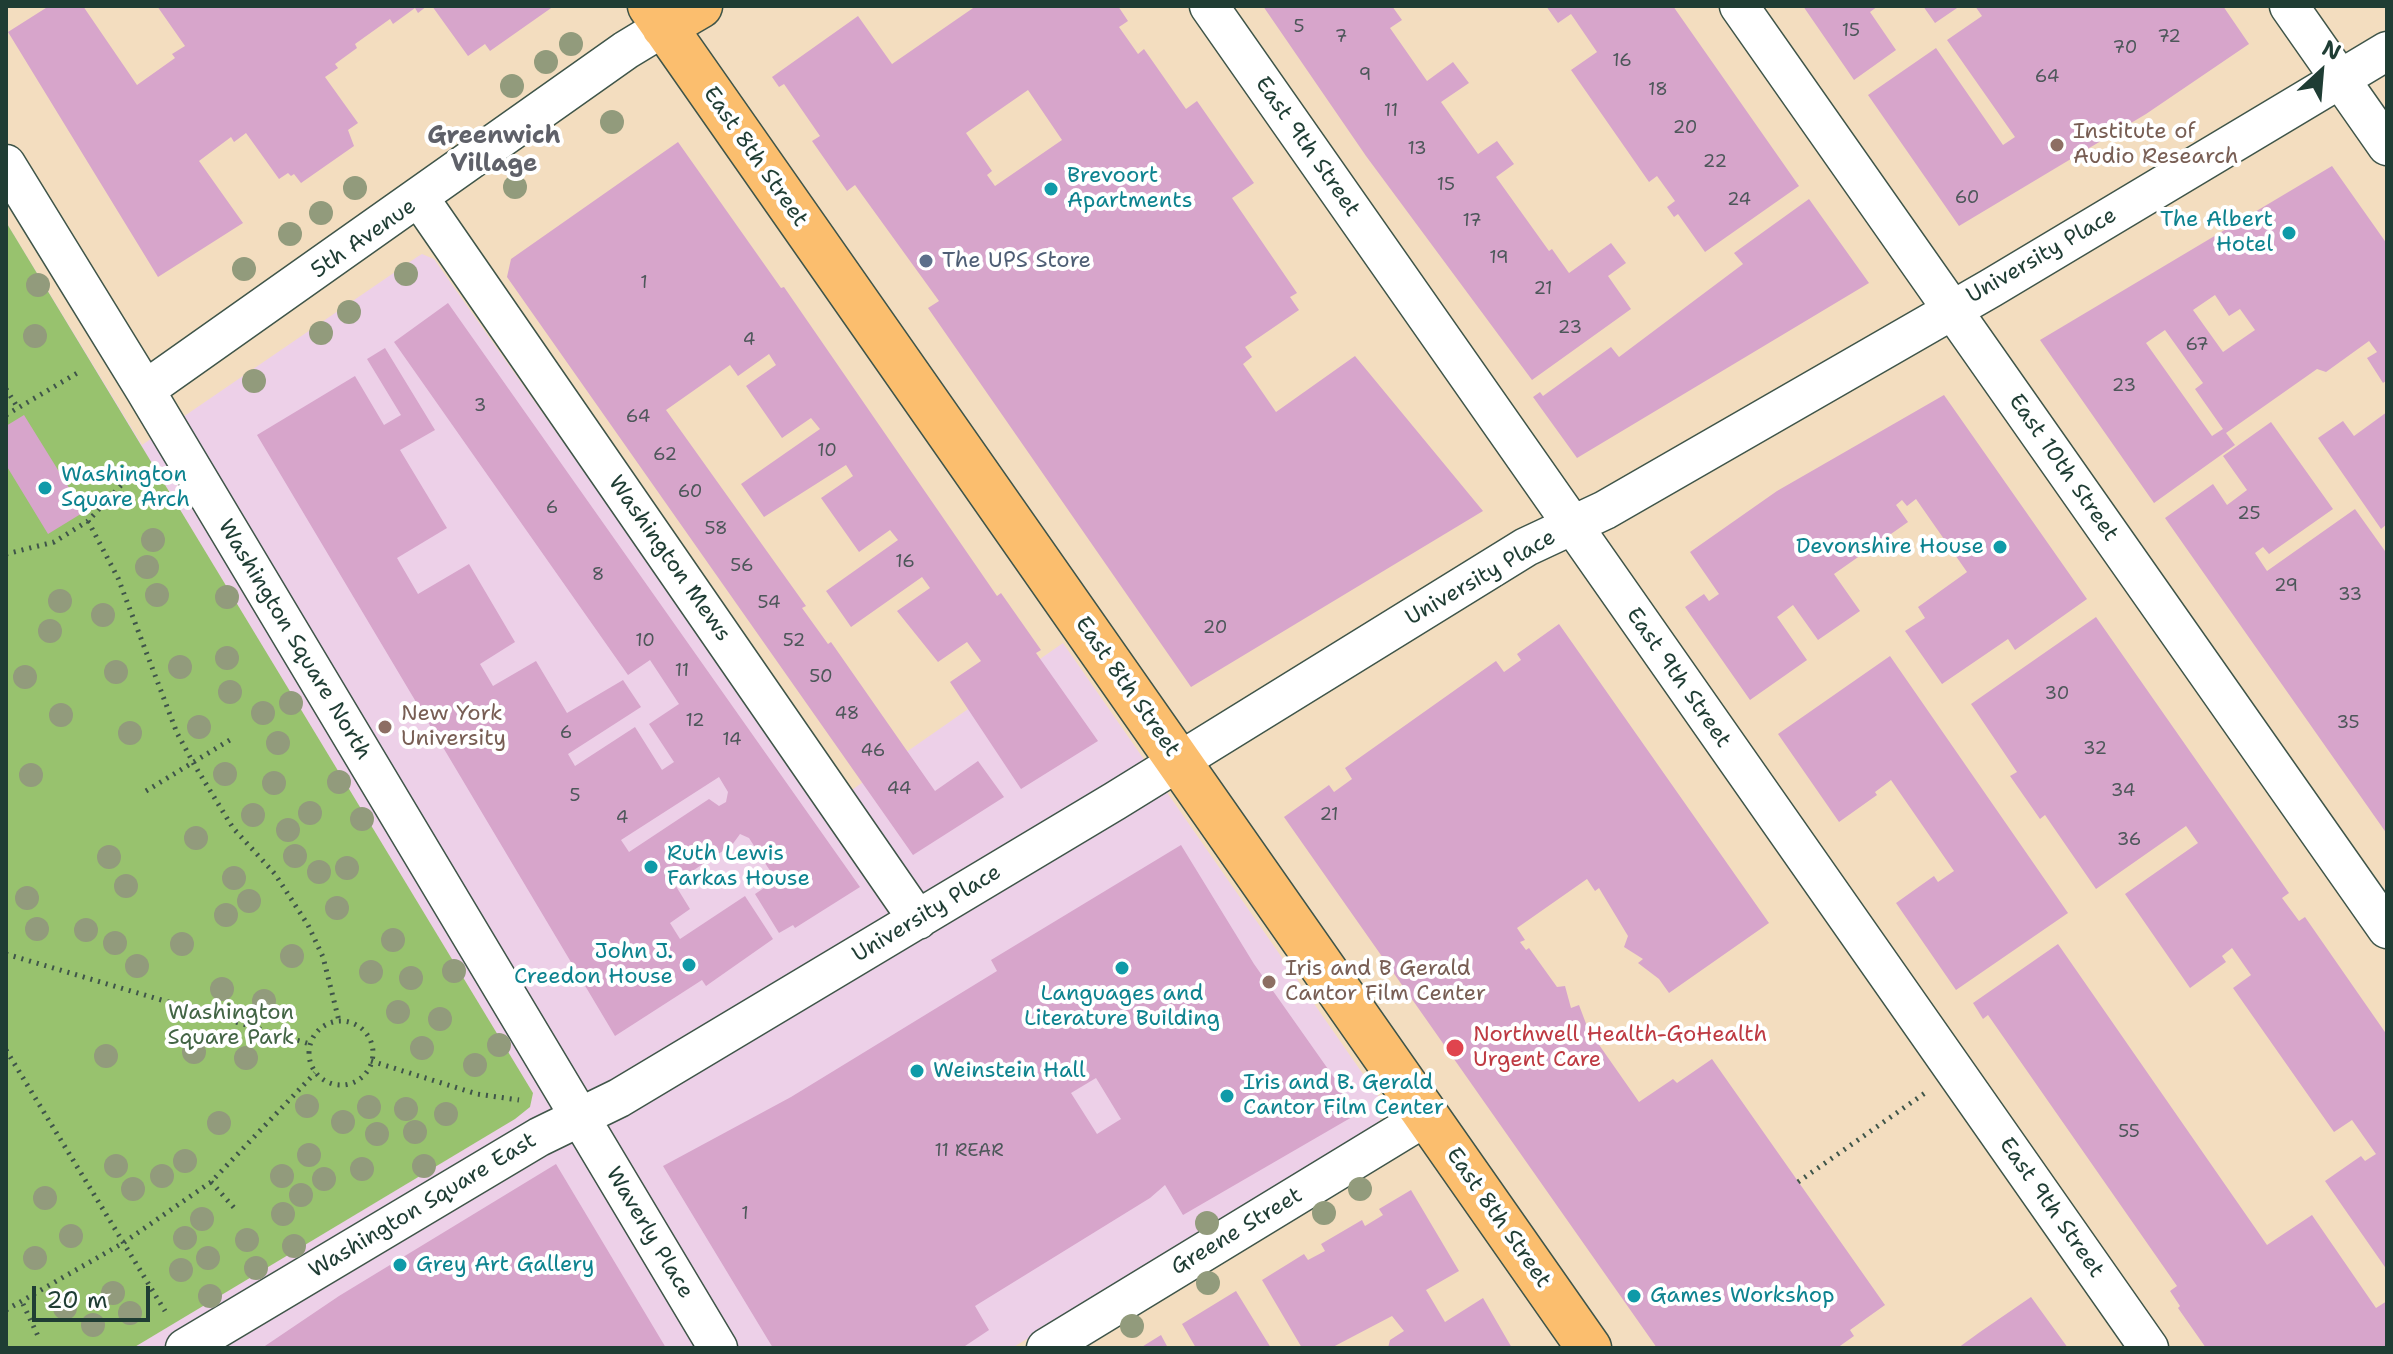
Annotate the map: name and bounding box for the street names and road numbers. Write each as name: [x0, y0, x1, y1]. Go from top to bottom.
street label: East 9th Street: [1249, 72, 1365, 222]
street label: East 8th Street: [697, 82, 813, 232]
street label: 5th Avenue: [307, 193, 421, 285]
street label: University Place: [1962, 202, 2122, 310]
street label: East 10th Street: [2002, 389, 2124, 547]
street label: Washington Mews: [602, 471, 736, 647]
street label: Washington Square North: [212, 515, 376, 765]
street label: University Place: [1401, 524, 1561, 632]
street label: East 9th Street: [1620, 603, 1736, 753]
street label: East 8th Street: [1069, 612, 1185, 762]
street label: University Place: [848, 859, 1006, 969]
street label: Washington Square East: [305, 1128, 541, 1284]
street label: East 9th Street: [1993, 1133, 2109, 1283]
street label: East 8th Street: [1440, 1143, 1556, 1293]
street label: Waverly Place: [599, 1162, 699, 1304]
street label: Greene Street: [1167, 1182, 1307, 1282]

